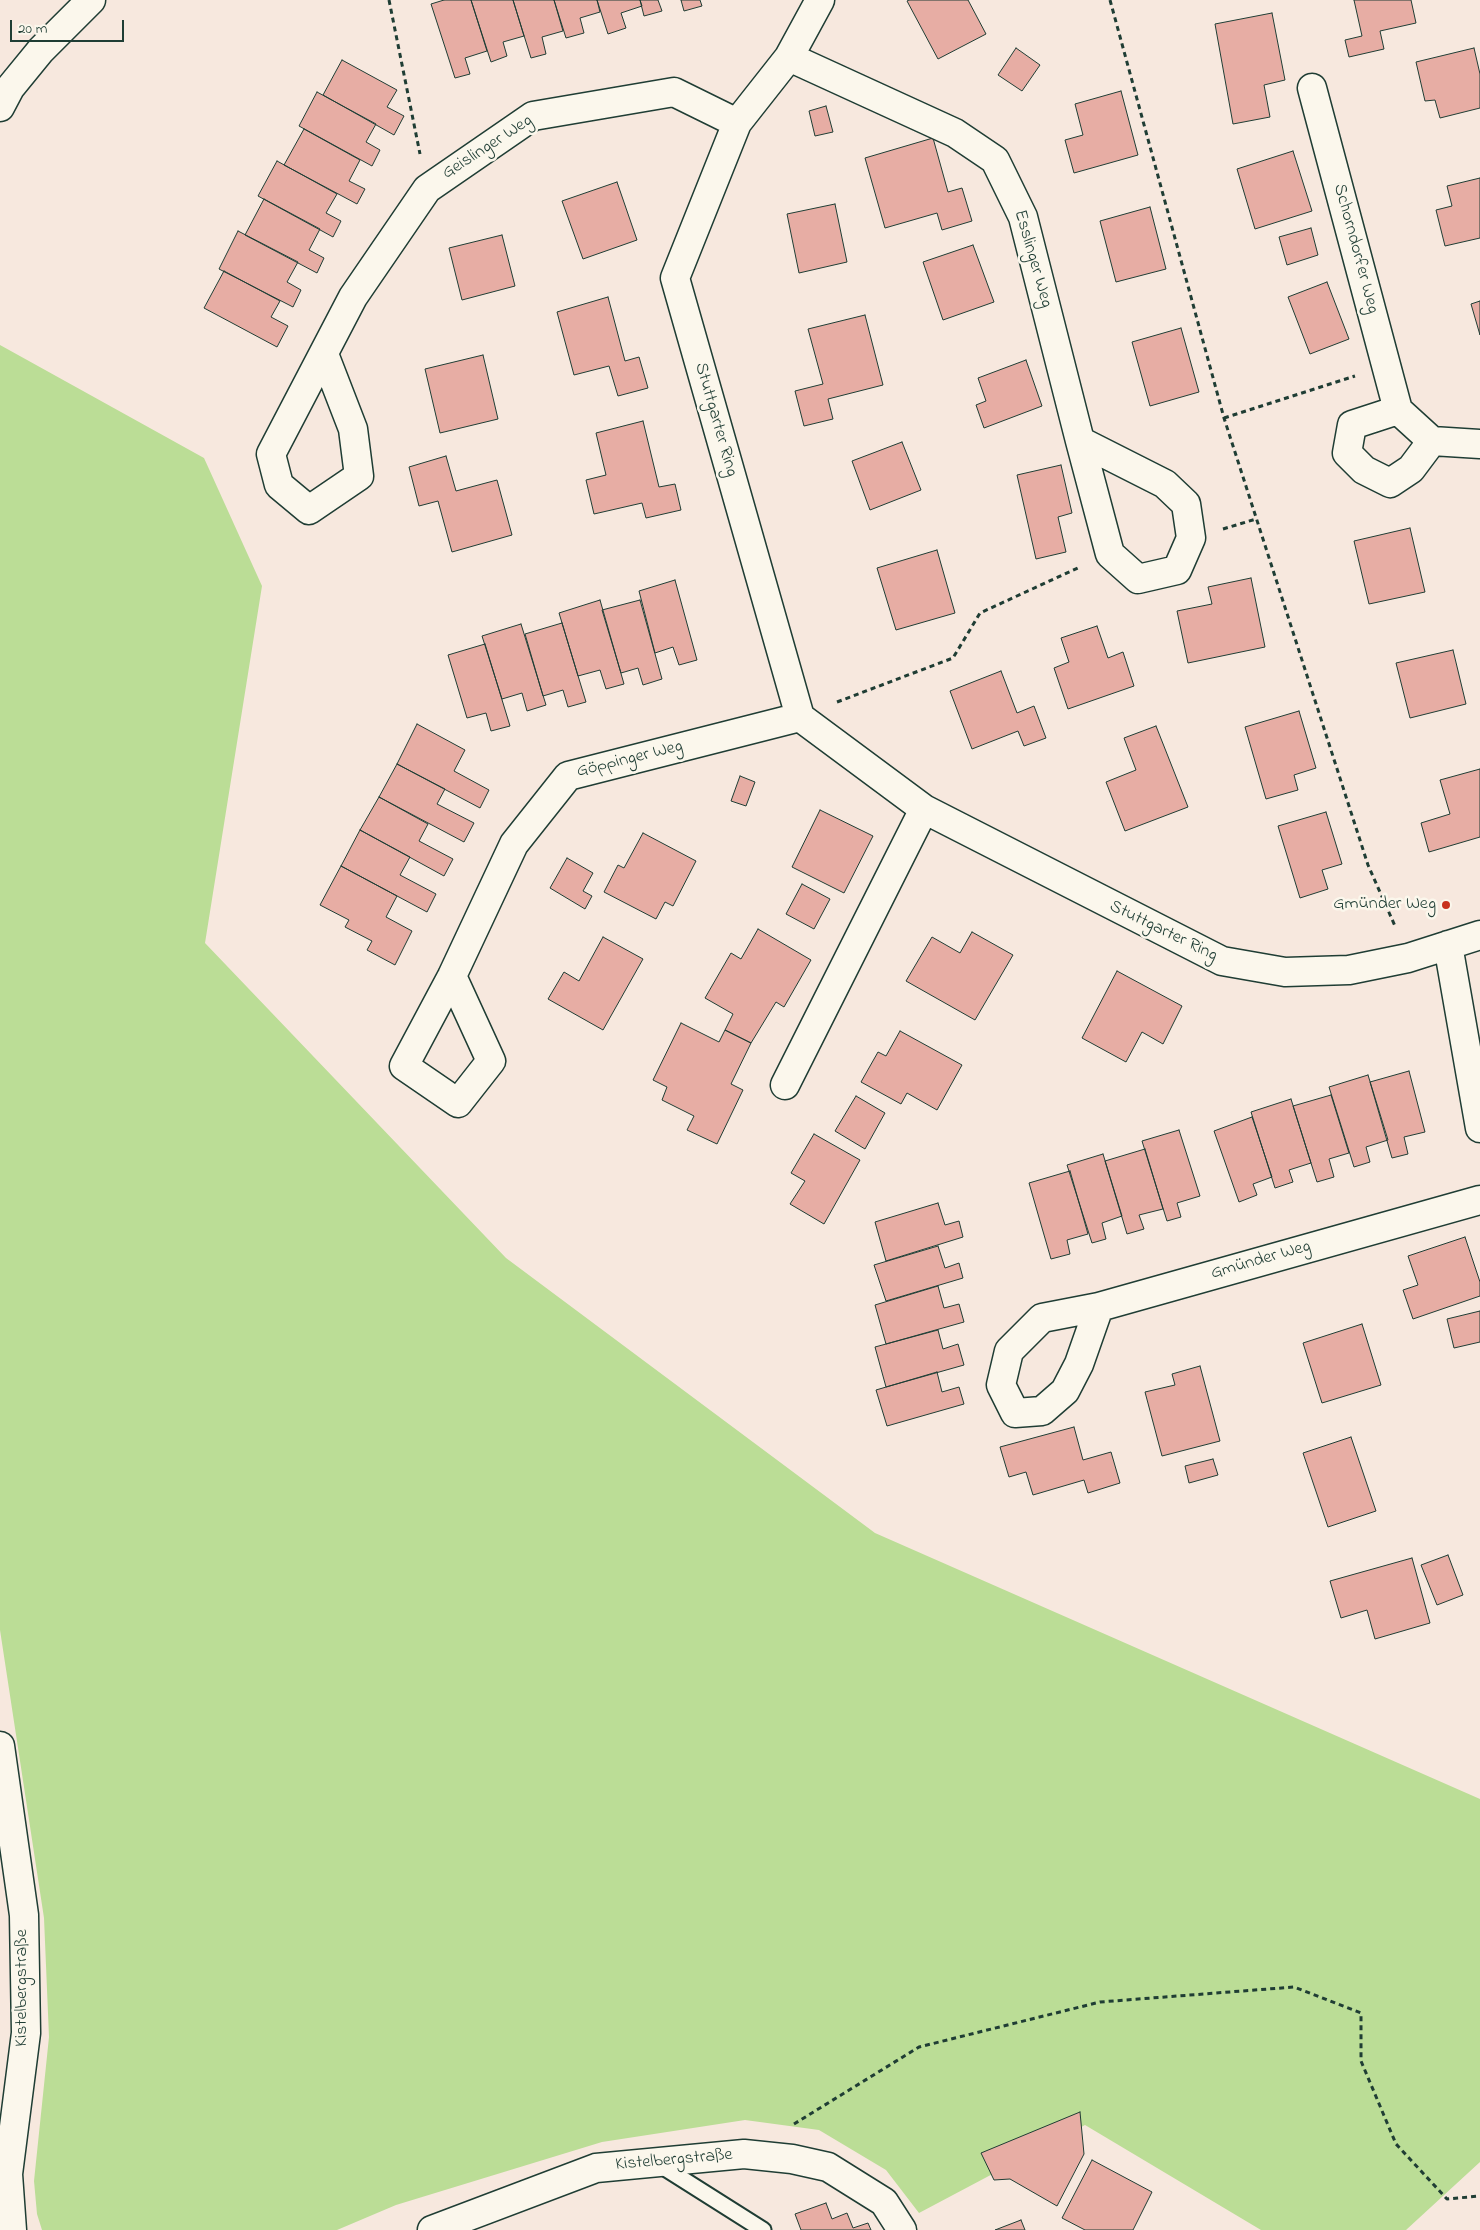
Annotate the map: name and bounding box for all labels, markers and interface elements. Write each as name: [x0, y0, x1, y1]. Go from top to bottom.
scale bar: [12, 10, 126, 42]
text: 20 m: [18, 18, 47, 40]
street label: Geislinger Weg: [439, 111, 537, 185]
street label: Schorndorfer Weg: [1327, 182, 1383, 316]
street label: Esslinger Weg: [1008, 208, 1056, 310]
street label: Stuttgarter Ring: [688, 360, 742, 480]
street label: Göppinger Weg: [575, 736, 685, 784]
place label: Gmünder Weg: [1333, 894, 1436, 916]
street label: Stuttgarter Ring: [1105, 896, 1221, 968]
marker: Gmünder Weg: [1440, 899, 1452, 911]
street label: Gmünder Weg: [1209, 1236, 1313, 1286]
street label: Kistelbergstraße: [12, 1929, 34, 2047]
street label: Kistelbergstraße: [615, 2145, 733, 2177]

